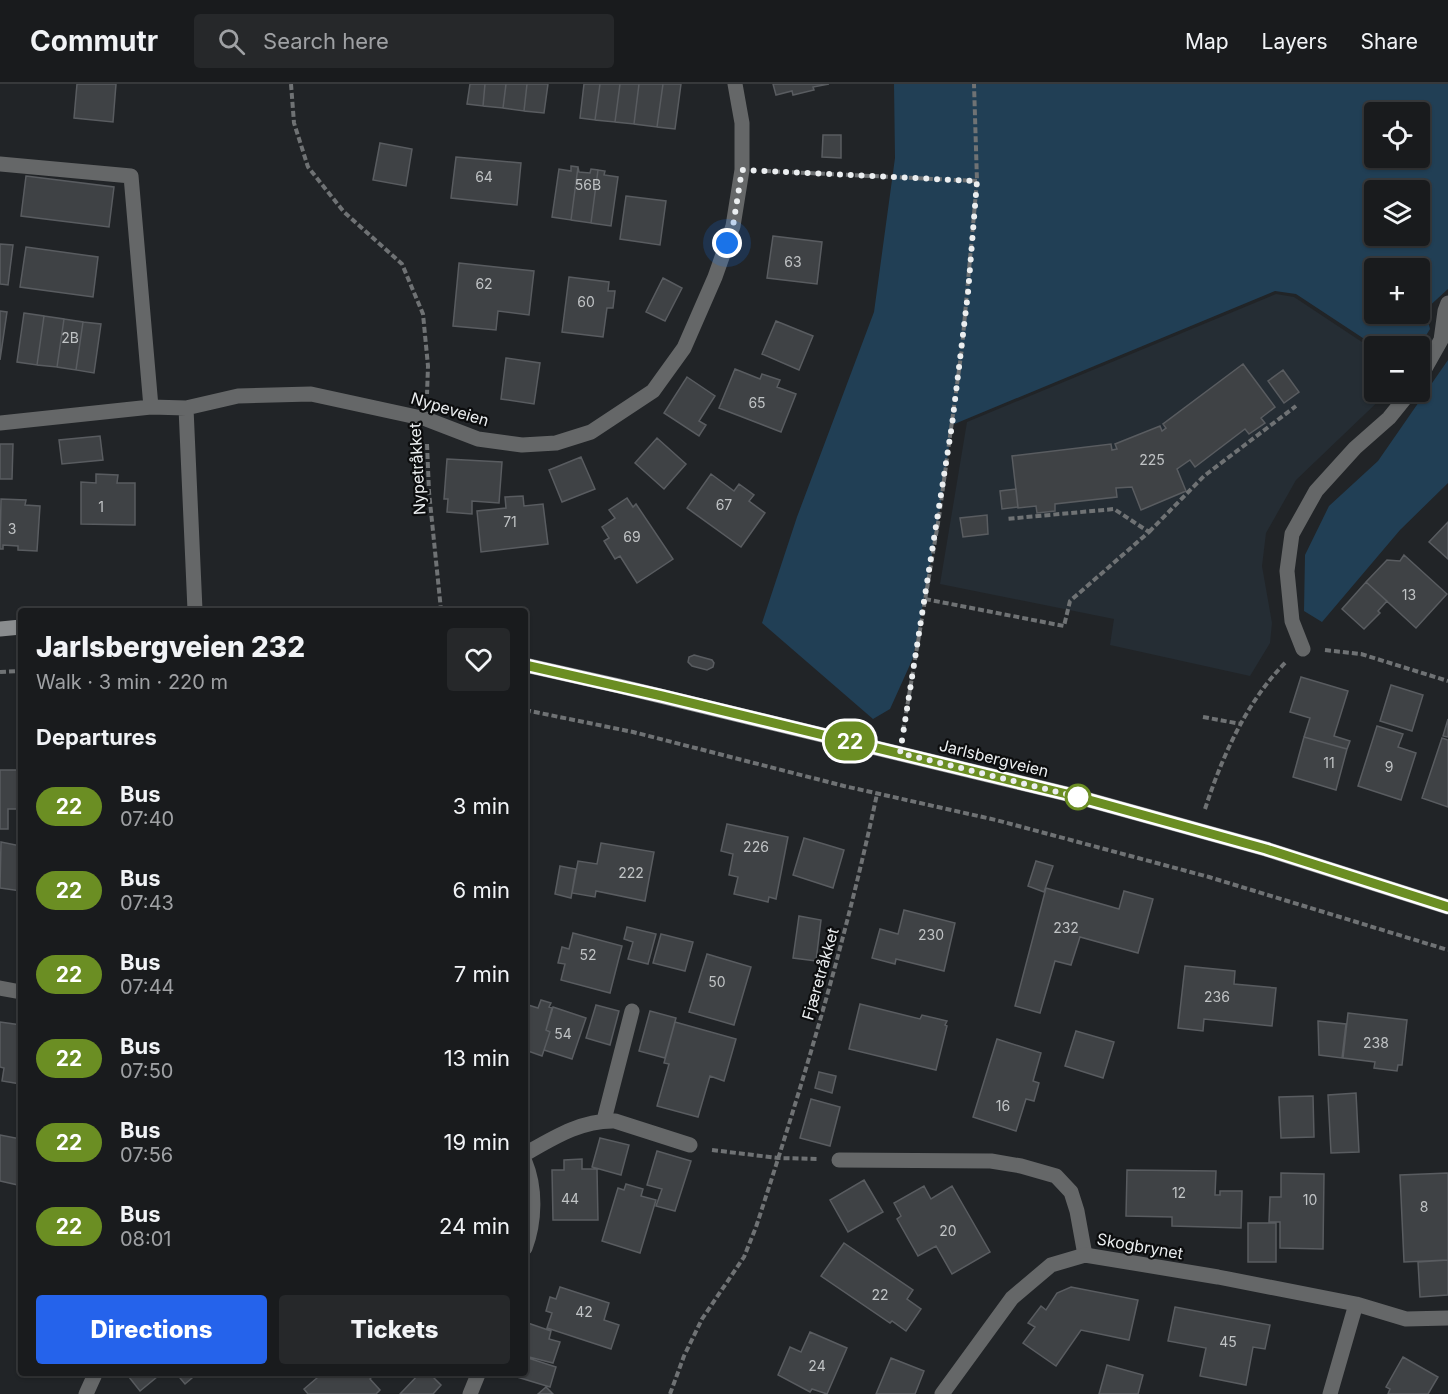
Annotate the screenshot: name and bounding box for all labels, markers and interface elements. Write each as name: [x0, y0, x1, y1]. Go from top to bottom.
search box: [194, 14, 614, 68]
text: Commutr: [30, 24, 158, 58]
icon: search: [215, 25, 248, 58]
text: Search here: [263, 28, 389, 54]
text: Map: [1185, 29, 1229, 54]
text: Layers: [1262, 29, 1328, 54]
text: Share: [1361, 29, 1418, 54]
map controls: [1364, 102, 1430, 402]
button: locate: [1364, 102, 1430, 168]
house number: 64: [475, 168, 493, 185]
house number: 56B: [575, 176, 601, 193]
button: layers: [1364, 180, 1430, 246]
your location: [712, 228, 742, 258]
house number: 63: [784, 253, 802, 270]
button: +: [1364, 258, 1430, 324]
house number: 62: [475, 275, 493, 292]
house number: 60: [577, 293, 595, 310]
house number: 2B: [61, 329, 79, 346]
button: −: [1364, 336, 1430, 402]
street label: Nypeveien: [409, 388, 491, 430]
house number: 65: [748, 394, 766, 411]
street label: Nypetråkket: [405, 422, 429, 516]
house number: 225: [1139, 451, 1165, 468]
house number: 67: [716, 496, 732, 513]
house number: 1: [98, 498, 104, 515]
house number: 71: [503, 513, 517, 530]
house number: 3: [8, 520, 16, 537]
house number: 69: [623, 528, 641, 545]
house number: 13: [1402, 586, 1416, 603]
button: heart: [447, 628, 510, 691]
text: Jarlsbergveien 232: [36, 630, 305, 664]
text: Walk · 3 min · 220 m: [36, 670, 228, 694]
line badge: 22: [823, 722, 877, 760]
text: Departures: [36, 724, 157, 750]
text: 22: [837, 729, 863, 754]
street label: Jarlsbergveien: [937, 735, 1051, 781]
house number: 11: [1323, 754, 1335, 771]
house number: 9: [1385, 758, 1393, 775]
text: Bus: [120, 781, 161, 807]
unlabelled marker: [1065, 784, 1091, 810]
text: 3 min: [453, 793, 510, 819]
text: 22: [56, 794, 82, 819]
text: 07:40: [120, 807, 174, 831]
house number: 226: [743, 838, 769, 855]
house number: 222: [618, 864, 644, 881]
text: Bus: [120, 865, 161, 891]
text: 6 min: [453, 877, 510, 903]
text: 22: [56, 878, 82, 903]
text: 07:43: [120, 891, 174, 915]
house number: 232: [1053, 919, 1079, 936]
street label: Fjæretråkket: [797, 926, 843, 1022]
house number: 230: [918, 926, 944, 943]
house number: 52: [579, 946, 597, 963]
text: Bus: [120, 949, 161, 975]
text: 7 min: [454, 961, 510, 987]
text: 22: [56, 962, 82, 987]
house number: 50: [708, 973, 726, 990]
text: 07:44: [120, 975, 174, 999]
house number: 236: [1204, 988, 1230, 1005]
house number: 54: [554, 1025, 572, 1042]
text: Bus: [120, 1033, 161, 1059]
house number: 238: [1363, 1034, 1389, 1051]
text: 13 min: [444, 1045, 510, 1071]
text: 22: [56, 1046, 82, 1071]
text: 07:50: [120, 1059, 173, 1083]
house number: 16: [996, 1097, 1010, 1114]
text: Bus: [120, 1117, 161, 1143]
text: 19 min: [444, 1129, 510, 1155]
text: 22: [56, 1130, 82, 1155]
text: 07:56: [120, 1143, 173, 1167]
house number: 12: [1172, 1184, 1186, 1201]
house number: 44: [561, 1190, 579, 1207]
house number: 10: [1303, 1191, 1317, 1208]
house number: 8: [1420, 1198, 1428, 1215]
text: Bus: [120, 1201, 161, 1227]
text: 24 min: [439, 1213, 510, 1239]
text: 22: [56, 1214, 82, 1239]
house number: 20: [939, 1222, 957, 1239]
text: 08:01: [120, 1227, 172, 1251]
street label: Skogbrynet: [1095, 1229, 1185, 1263]
house number: 22: [871, 1286, 889, 1303]
button: Directions: [36, 1295, 267, 1364]
button: Tickets: [279, 1295, 510, 1364]
house number: 42: [575, 1303, 593, 1320]
house number: 45: [1219, 1333, 1237, 1350]
house number: 24: [808, 1357, 826, 1374]

